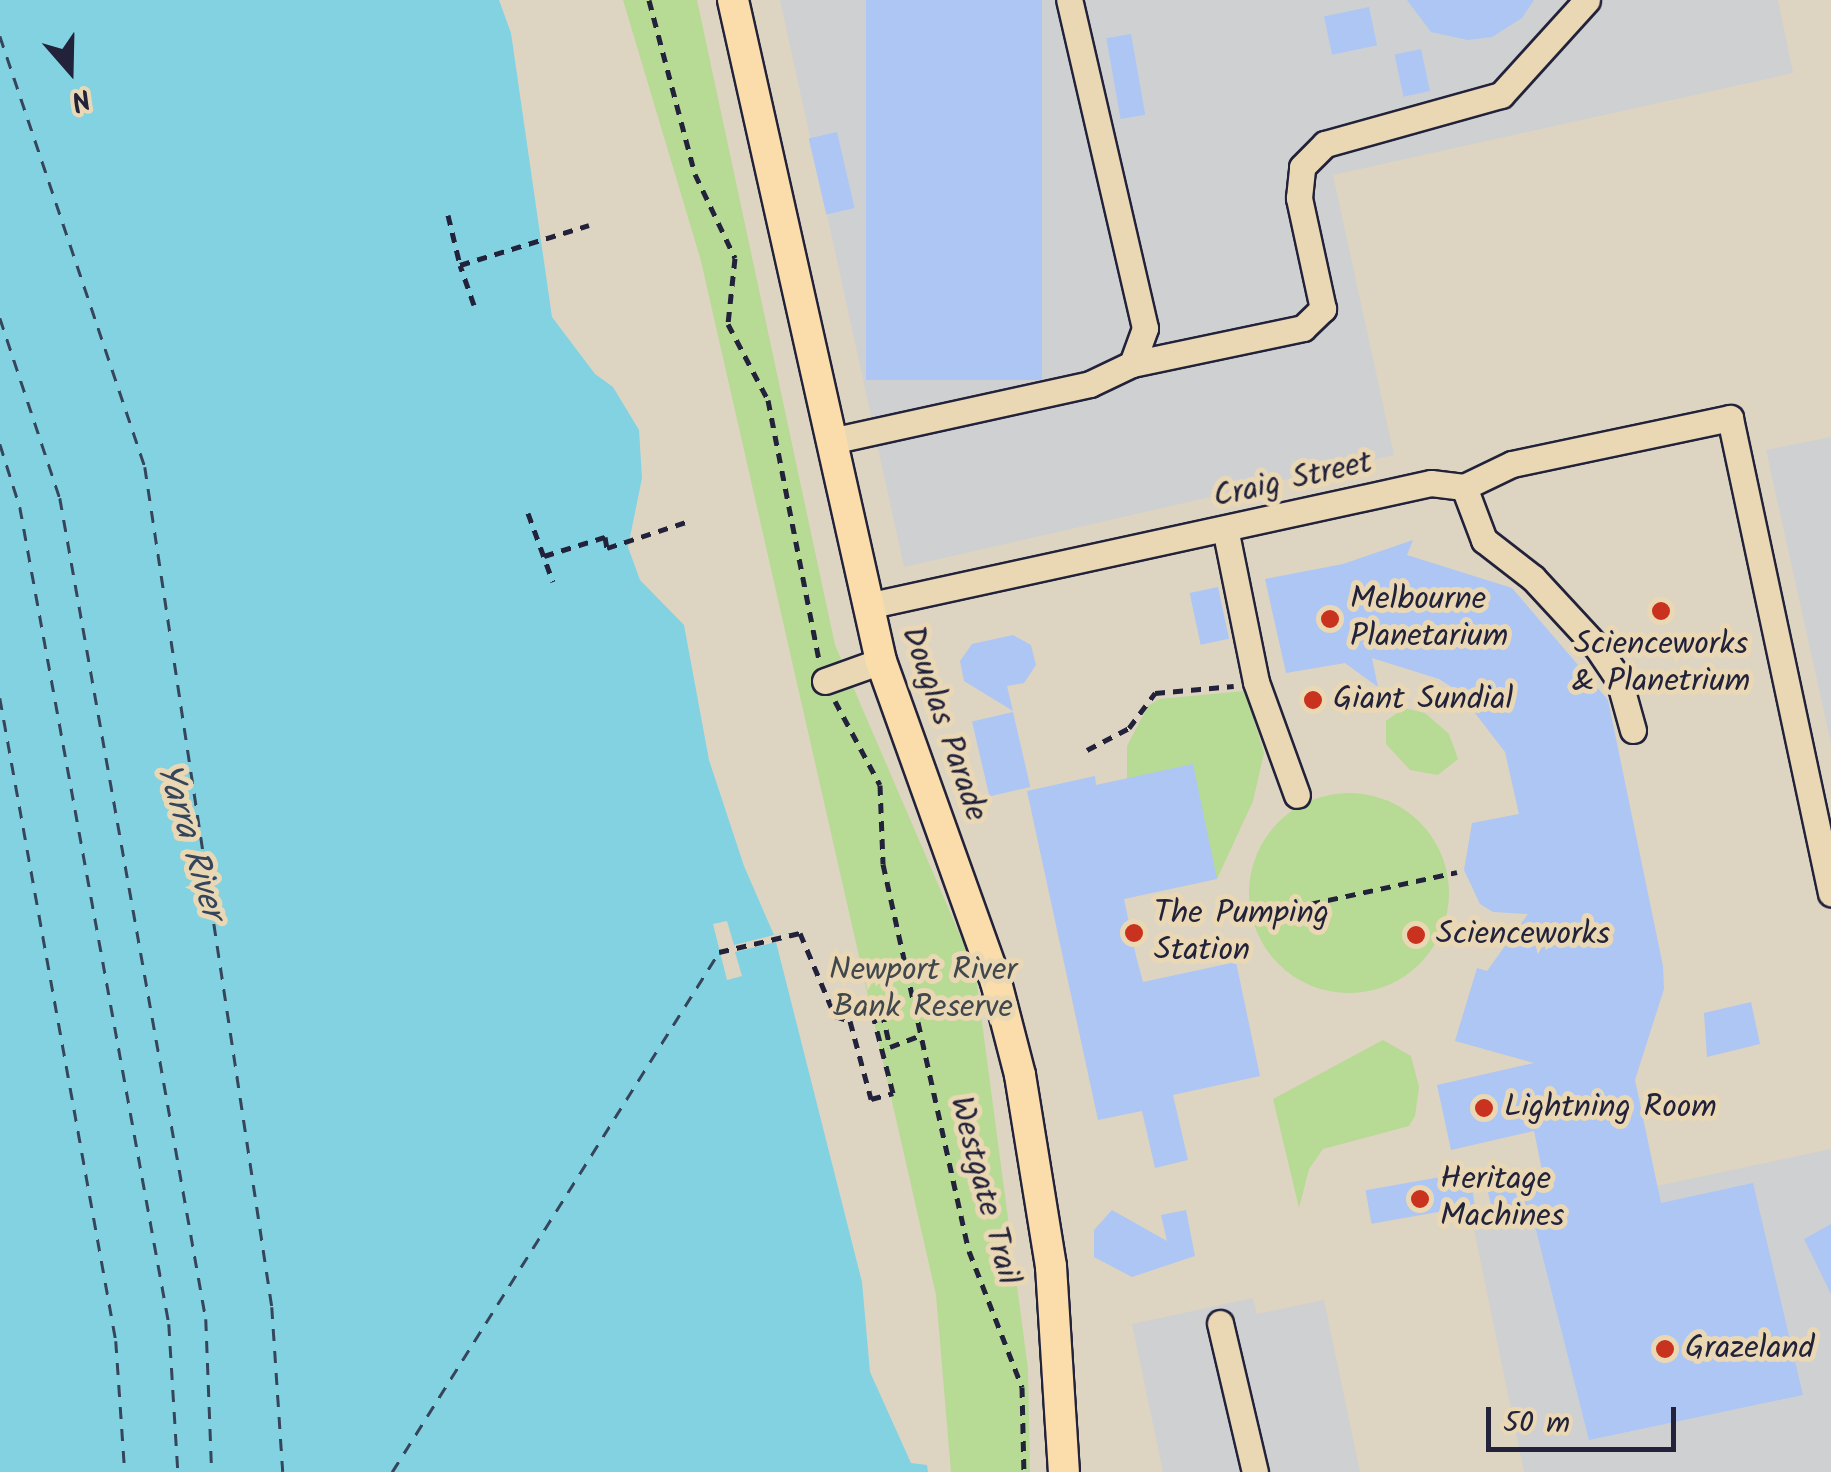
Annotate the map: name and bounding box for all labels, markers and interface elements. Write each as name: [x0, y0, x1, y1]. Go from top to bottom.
north arrow: [20, 20, 120, 120]
text: N: [64, 74, 96, 123]
street label: Craig Street: [1210, 444, 1376, 518]
place label: Melbourne Planetarium: [1350, 582, 1508, 657]
marker: Scienceworks & Planetrium: [1650, 600, 1672, 622]
marker: Melbourne Planetarium: [1319, 608, 1341, 630]
street label: Douglas Parade: [892, 622, 994, 826]
place label: Scienceworks & Planetrium: [1572, 627, 1750, 702]
place label: Giant Sundial: [1333, 681, 1513, 719]
marker: Giant Sundial: [1302, 689, 1324, 711]
water label: Yarra River: [145, 758, 233, 924]
place label: The Pumping Station: [1154, 896, 1329, 971]
place label: Scienceworks: [1436, 916, 1610, 954]
marker: The Pumping Station: [1123, 922, 1145, 944]
marker: Scienceworks: [1405, 924, 1427, 946]
park label: Newport River Bank Reserve: [829, 953, 1017, 1028]
place label: Lightning Room: [1504, 1089, 1717, 1127]
street label: Westgate Trail: [939, 1093, 1027, 1289]
marker: Lightning Room: [1473, 1097, 1495, 1119]
place label: Heritage Machines: [1440, 1162, 1564, 1237]
marker: Heritage Machines: [1409, 1188, 1431, 1210]
place label: Grazeland: [1685, 1330, 1815, 1368]
marker: Grazeland: [1654, 1338, 1676, 1360]
scale bar: [1491, 1387, 1681, 1449]
text: 50 m: [1503, 1400, 1570, 1448]

